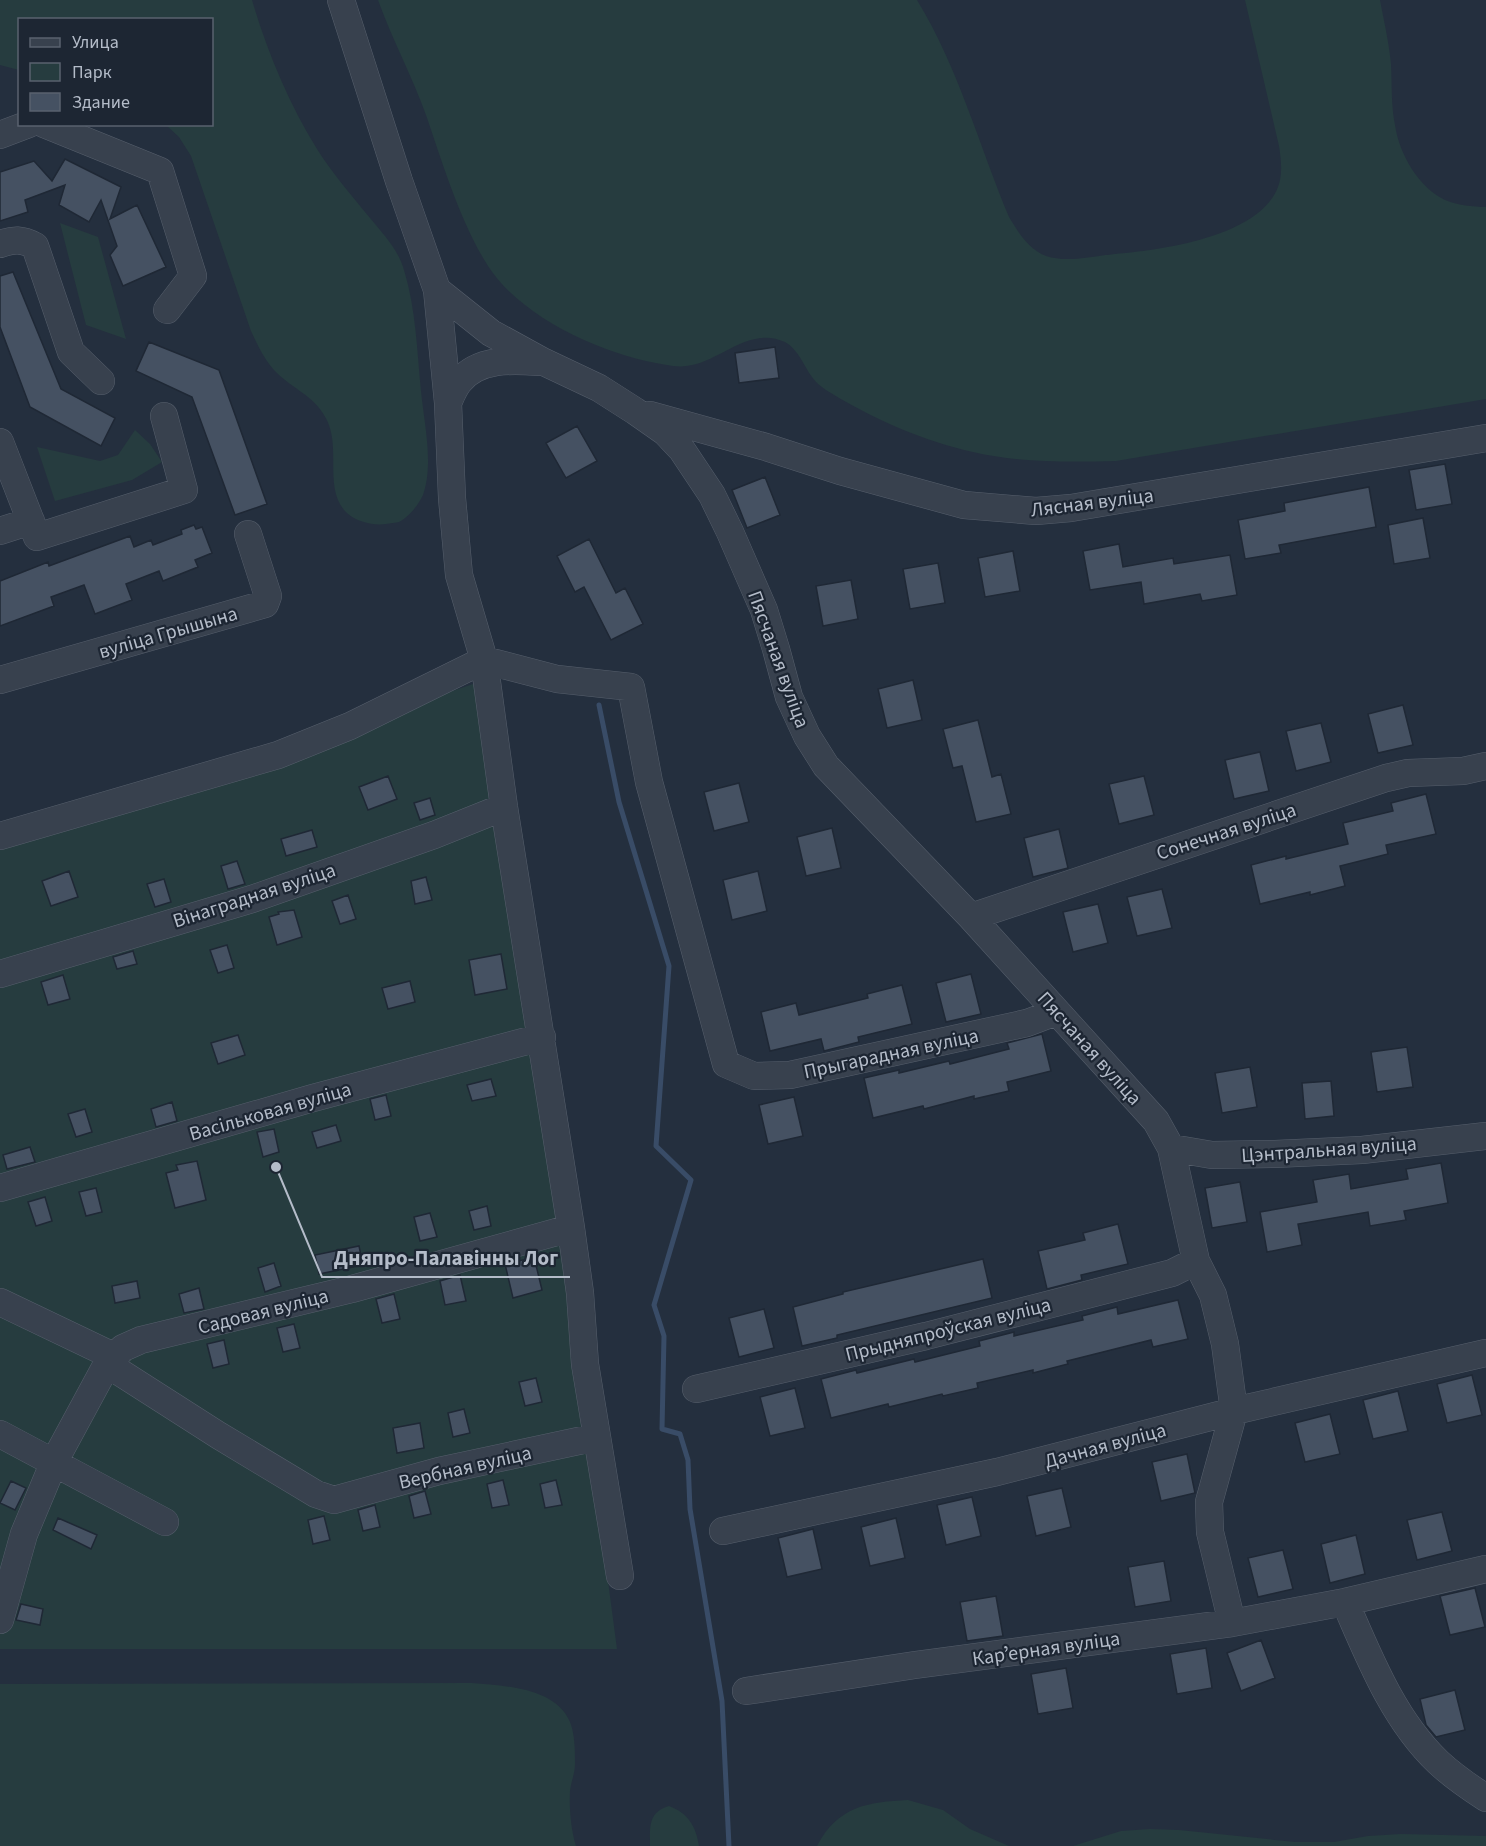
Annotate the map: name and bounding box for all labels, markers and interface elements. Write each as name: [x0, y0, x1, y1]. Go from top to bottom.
legend: [18, 18, 213, 126]
text: Улица: [72, 30, 119, 55]
text: Парк: [72, 60, 112, 85]
text: Здание: [72, 90, 130, 115]
street label: Лясная вуліца: [1029, 482, 1155, 524]
street label: Пясчаная вуліца: [740, 587, 816, 732]
street label: вуліца Грышына: [96, 600, 241, 666]
street label: Сонечная вуліца: [1153, 796, 1300, 868]
street label: Вінаградная вуліца: [169, 856, 339, 935]
street label: Пясчаная вуліца: [1031, 986, 1148, 1112]
street label: Прыгарадная вуліца: [801, 1022, 981, 1086]
street label: Васільковая вуліца: [186, 1075, 355, 1148]
street label: Цэнтральная вуліца: [1240, 1130, 1418, 1170]
callout: Дняпро-Палавінны Лог: [322, 1238, 570, 1277]
text: Дняпро-Палавінны Лог: [334, 1243, 558, 1273]
street label: Садовая вуліца: [195, 1282, 331, 1342]
street label: Прыдняпроўская вуліца: [842, 1291, 1054, 1369]
street label: Дачная вуліца: [1041, 1416, 1169, 1476]
street label: Вербная вуліца: [396, 1439, 534, 1497]
street label: Карʼерная вуліца: [970, 1625, 1122, 1673]

